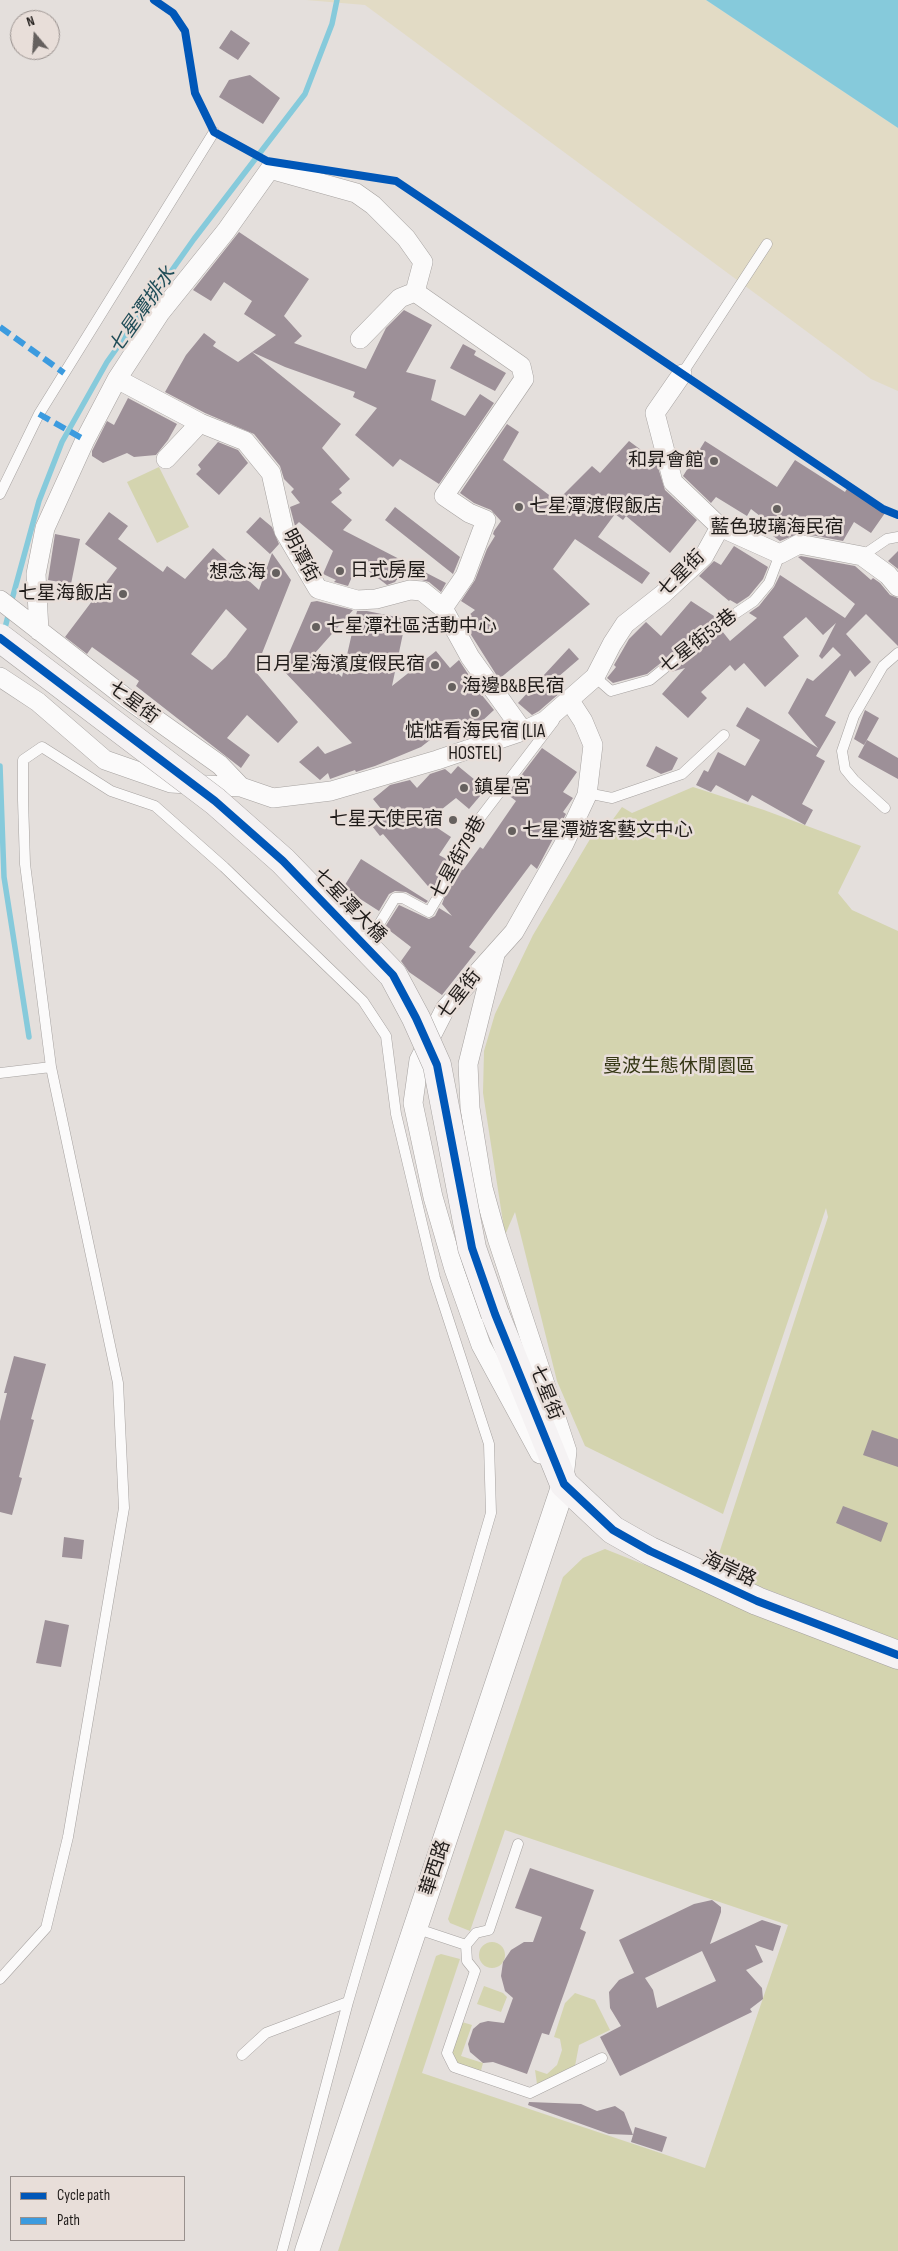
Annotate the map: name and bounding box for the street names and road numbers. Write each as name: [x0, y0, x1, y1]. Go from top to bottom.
street label: 明潭街: [277, 525, 323, 587]
street label: 七星街: [654, 546, 710, 602]
street label: 七星街53巷: [656, 605, 742, 679]
street label: 七星街: [103, 677, 163, 729]
street label: 七星街79巷: [427, 812, 491, 904]
street label: 七星潭大橋: [308, 864, 390, 948]
street label: 七星街: [433, 966, 487, 1024]
street label: 七星街: [524, 1362, 566, 1424]
street label: 海岸路: [698, 1548, 760, 1592]
street label: 華西路: [416, 1837, 456, 1899]

